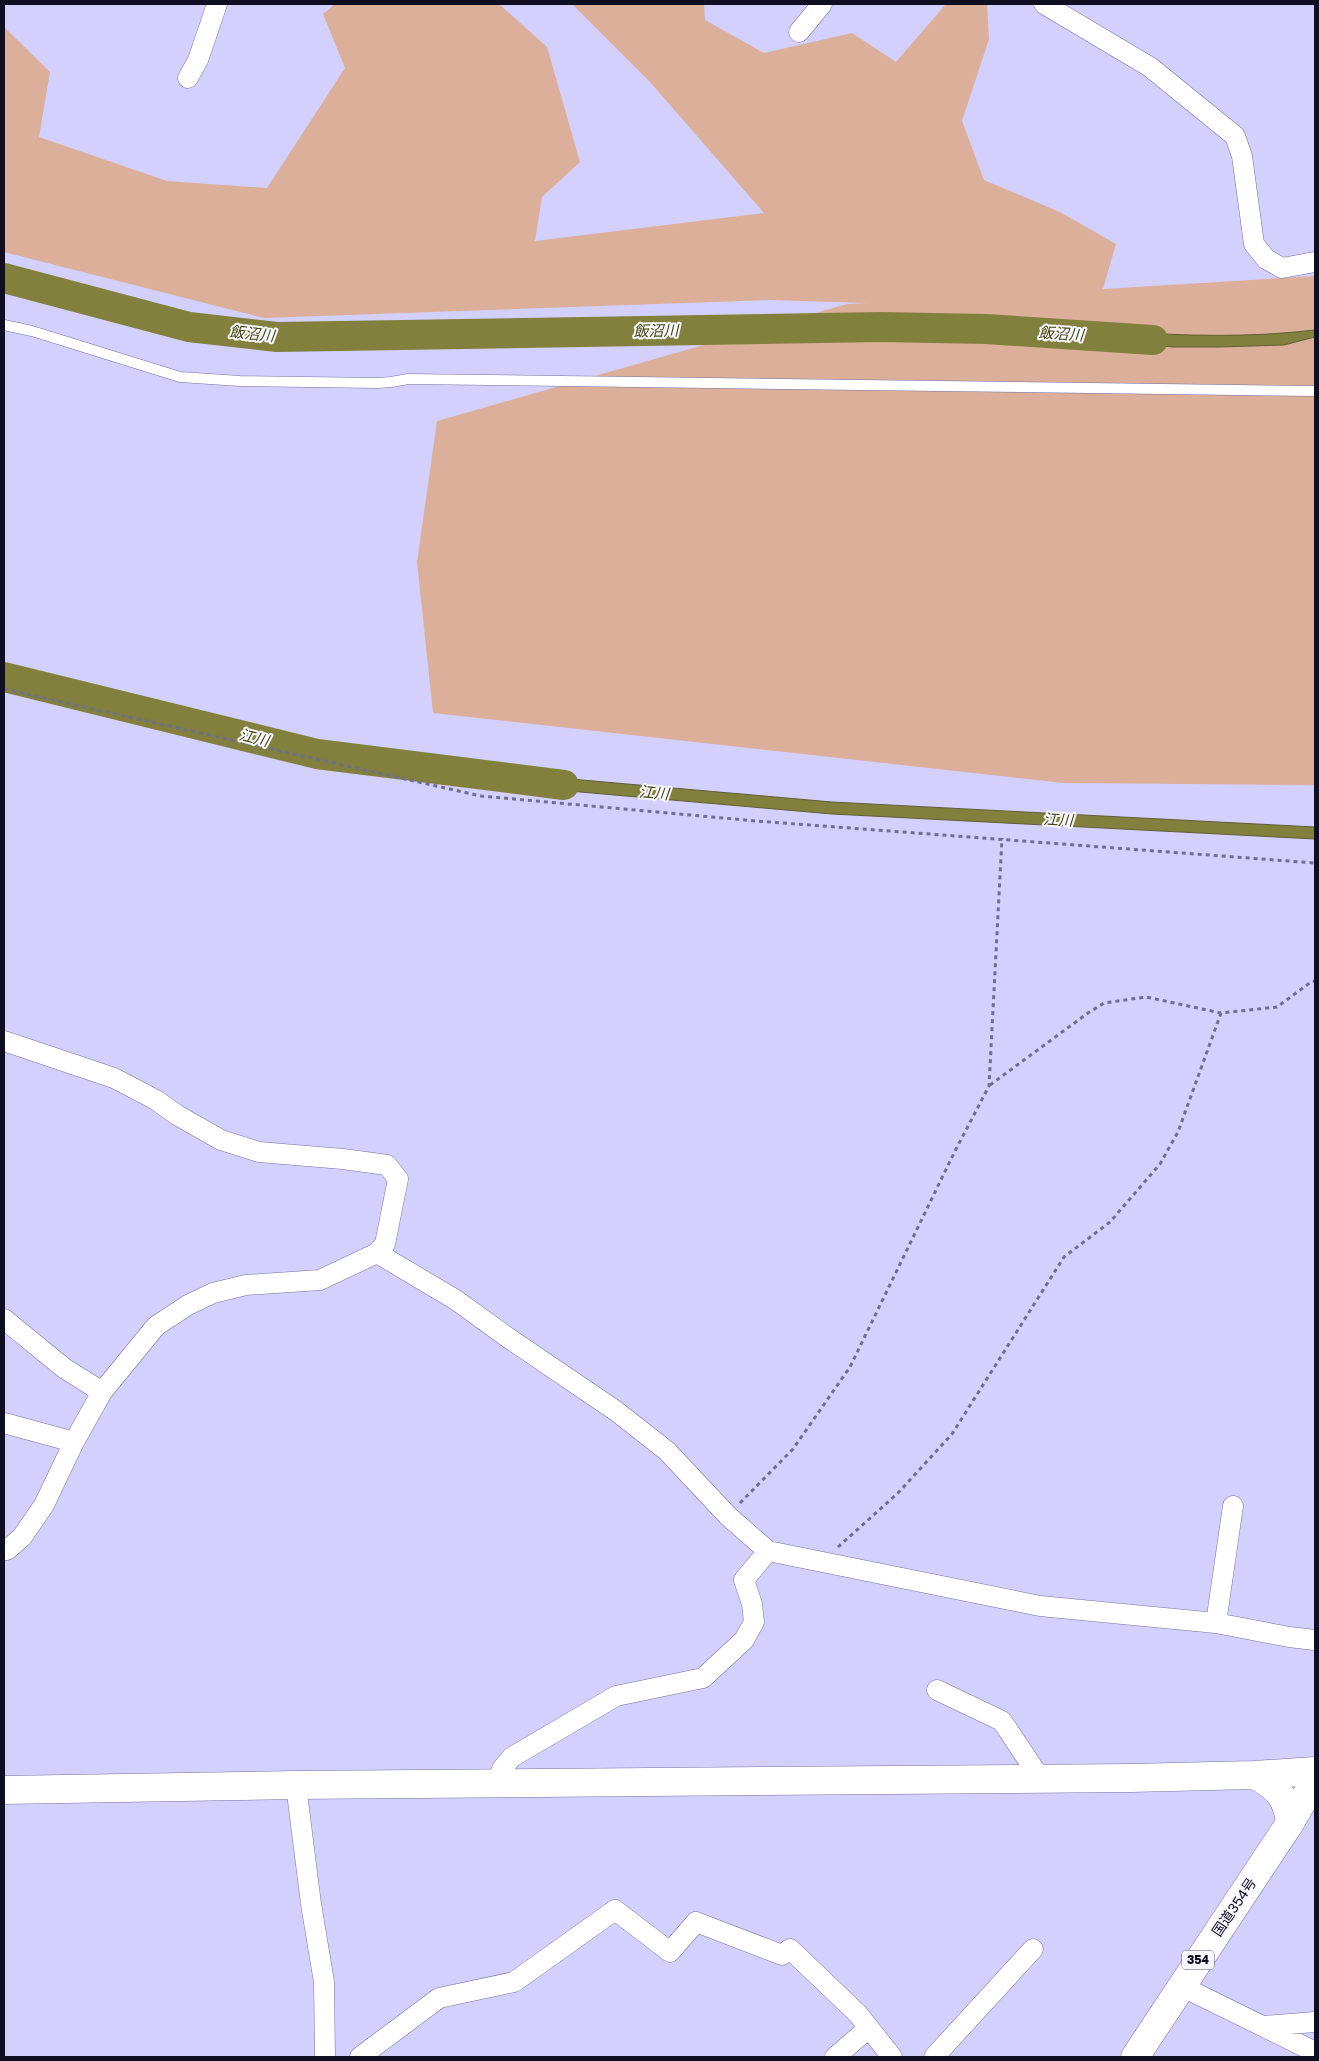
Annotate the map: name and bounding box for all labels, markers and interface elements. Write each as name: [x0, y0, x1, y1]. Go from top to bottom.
water label: 飯沼川: [633, 321, 681, 339]
water label: 飯沼川: [229, 322, 277, 345]
water label: 飯沼川: [1038, 322, 1086, 344]
water label: 江川: [238, 725, 273, 750]
water label: 江川: [638, 782, 672, 802]
water label: 江川: [1043, 809, 1075, 829]
street label: 国道354号: [1208, 1874, 1259, 1939]
road number: 354: [1182, 1950, 1214, 1970]

